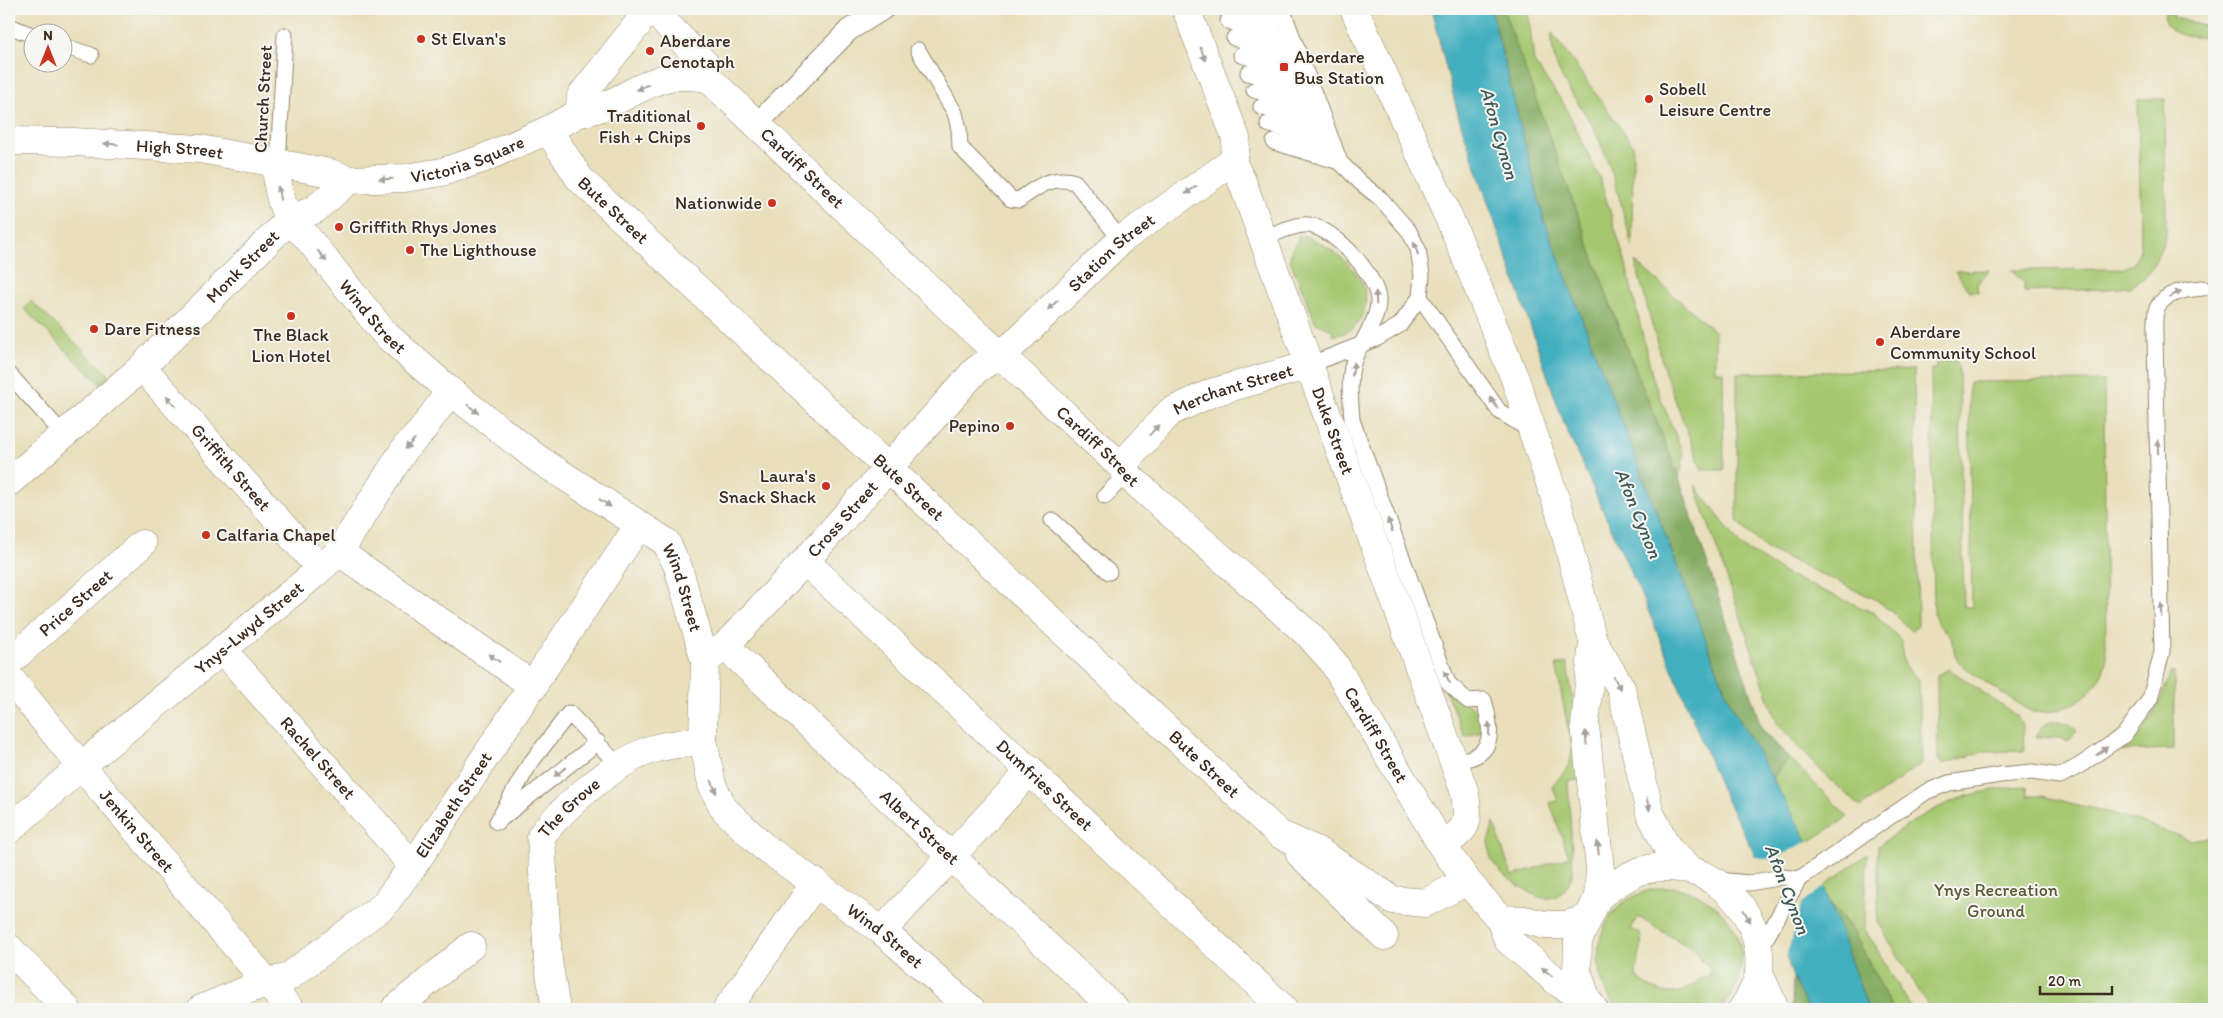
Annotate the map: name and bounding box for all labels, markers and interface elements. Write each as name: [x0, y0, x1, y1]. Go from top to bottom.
north arrow: [22, 22, 72, 72]
text: N: [43, 27, 53, 44]
place label: St Elvan's: [431, 28, 506, 50]
place label: Aberdare Cenotaph: [660, 30, 735, 73]
marker: St Elvan's: [415, 33, 427, 45]
street label: Church Street: [249, 44, 277, 154]
marker: Aberdare Cenotaph: [644, 45, 656, 57]
place label: Aberdare Bus Station: [1294, 46, 1384, 89]
one-way arrow: [1199, 47, 1207, 62]
marker: Aberdare Bus Station: [1278, 61, 1290, 73]
place label: Sobell Leisure Centre: [1659, 78, 1771, 121]
one-way arrow: [636, 83, 650, 91]
water label: Afon Cynon: [1475, 84, 1524, 183]
marker: Sobell Leisure Centre: [1643, 93, 1655, 105]
place label: Traditional Fish + Chips: [599, 105, 691, 148]
marker: Traditional Fish + Chips: [695, 120, 707, 132]
street label: Cardiff Street: [756, 123, 849, 213]
street label: Victoria Square: [409, 131, 528, 188]
street label: High Street: [136, 134, 225, 164]
one-way arrow: [103, 140, 119, 148]
street label: Bute Street: [573, 172, 653, 249]
one-way arrow: [377, 175, 393, 183]
one-way arrow: [1185, 184, 1198, 195]
one-way arrow: [275, 185, 283, 201]
place label: Nationwide: [675, 192, 762, 214]
marker: Nationwide: [766, 197, 778, 209]
street label: Station Street: [1063, 208, 1159, 296]
place label: Griffith Rhys Jones: [349, 216, 497, 238]
marker: Griffith Rhys Jones: [333, 221, 345, 233]
street label: Monk Street: [201, 225, 284, 308]
place label: The Lighthouse: [420, 239, 537, 261]
one-way arrow: [1412, 241, 1420, 256]
marker: The Lighthouse: [404, 244, 416, 256]
one-way arrow: [317, 249, 328, 262]
street label: Wind Street: [334, 275, 411, 359]
one-way arrow: [1371, 290, 1379, 306]
one-way arrow: [2168, 290, 2182, 298]
one-way arrow: [1048, 299, 1060, 311]
marker: The Black Lion Hotel: [285, 310, 297, 322]
place label: Dare Fitness: [104, 318, 200, 340]
place label: Aberdare Community School: [1890, 321, 2036, 364]
marker: Dare Fitness: [88, 323, 100, 335]
place label: The Black Lion Hotel: [251, 324, 331, 367]
marker: Aberdare Community School: [1874, 336, 1886, 348]
street label: Merchant Street: [1169, 359, 1296, 420]
one-way arrow: [1349, 361, 1357, 377]
street label: Duke Street: [1307, 384, 1359, 478]
one-way arrow: [166, 394, 177, 407]
one-way arrow: [1489, 397, 1499, 410]
street label: Cardiff Street: [1052, 401, 1144, 492]
one-way arrow: [466, 403, 479, 414]
place label: Pepino: [949, 415, 1000, 437]
street label: Griffith Street: [186, 419, 276, 516]
marker: Pepino: [1004, 420, 1016, 432]
one-way arrow: [1148, 425, 1160, 437]
one-way arrow: [404, 437, 416, 449]
one-way arrow: [2153, 439, 2161, 455]
street label: Bute Street: [869, 449, 949, 526]
place label: Laura's Snack Shack: [719, 465, 817, 508]
water label: Afon Cynon: [1610, 465, 1667, 562]
street label: Cross Street: [802, 476, 883, 562]
marker: Laura's Snack Shack: [820, 480, 832, 492]
one-way arrow: [598, 498, 611, 507]
one-way arrow: [1386, 517, 1394, 532]
place label: Calfaria Chapel: [216, 524, 336, 546]
marker: Calfaria Chapel: [200, 529, 212, 541]
street label: Wind Street: [657, 540, 707, 634]
street label: Price Street: [34, 564, 117, 641]
street label: Ynys-Lwyd Street: [190, 576, 308, 679]
one-way arrow: [2157, 602, 2165, 618]
one-way arrow: [487, 653, 501, 663]
one-way arrow: [1442, 670, 1450, 684]
one-way arrow: [1613, 675, 1621, 690]
street label: Cardiff Street: [1339, 683, 1413, 787]
street label: Rachel Street: [275, 712, 360, 804]
one-way arrow: [1485, 720, 1493, 736]
street label: Bute Street: [1164, 725, 1244, 803]
one-way arrow: [1582, 730, 1590, 746]
street label: Dumfries Street: [992, 735, 1098, 836]
one-way arrow: [2095, 746, 2109, 756]
street label: Elizabeth Street: [410, 747, 497, 862]
one-way arrow: [554, 766, 567, 777]
street label: The Grove: [533, 772, 604, 842]
one-way arrow: [710, 780, 718, 795]
street label: Jenkin Street: [95, 784, 179, 877]
street label: Albert Street: [875, 785, 964, 870]
one-way arrow: [1644, 797, 1652, 812]
one-way arrow: [1594, 840, 1602, 856]
water label: Afon Cynon: [1760, 841, 1816, 938]
park label: Ynys Recreation Ground: [1934, 879, 2058, 922]
street label: Wind Street: [843, 898, 928, 973]
one-way arrow: [1743, 909, 1752, 923]
scale bar: [2040, 963, 2113, 995]
one-way arrow: [1540, 967, 1553, 978]
text: 20 m: [2048, 972, 2082, 990]

